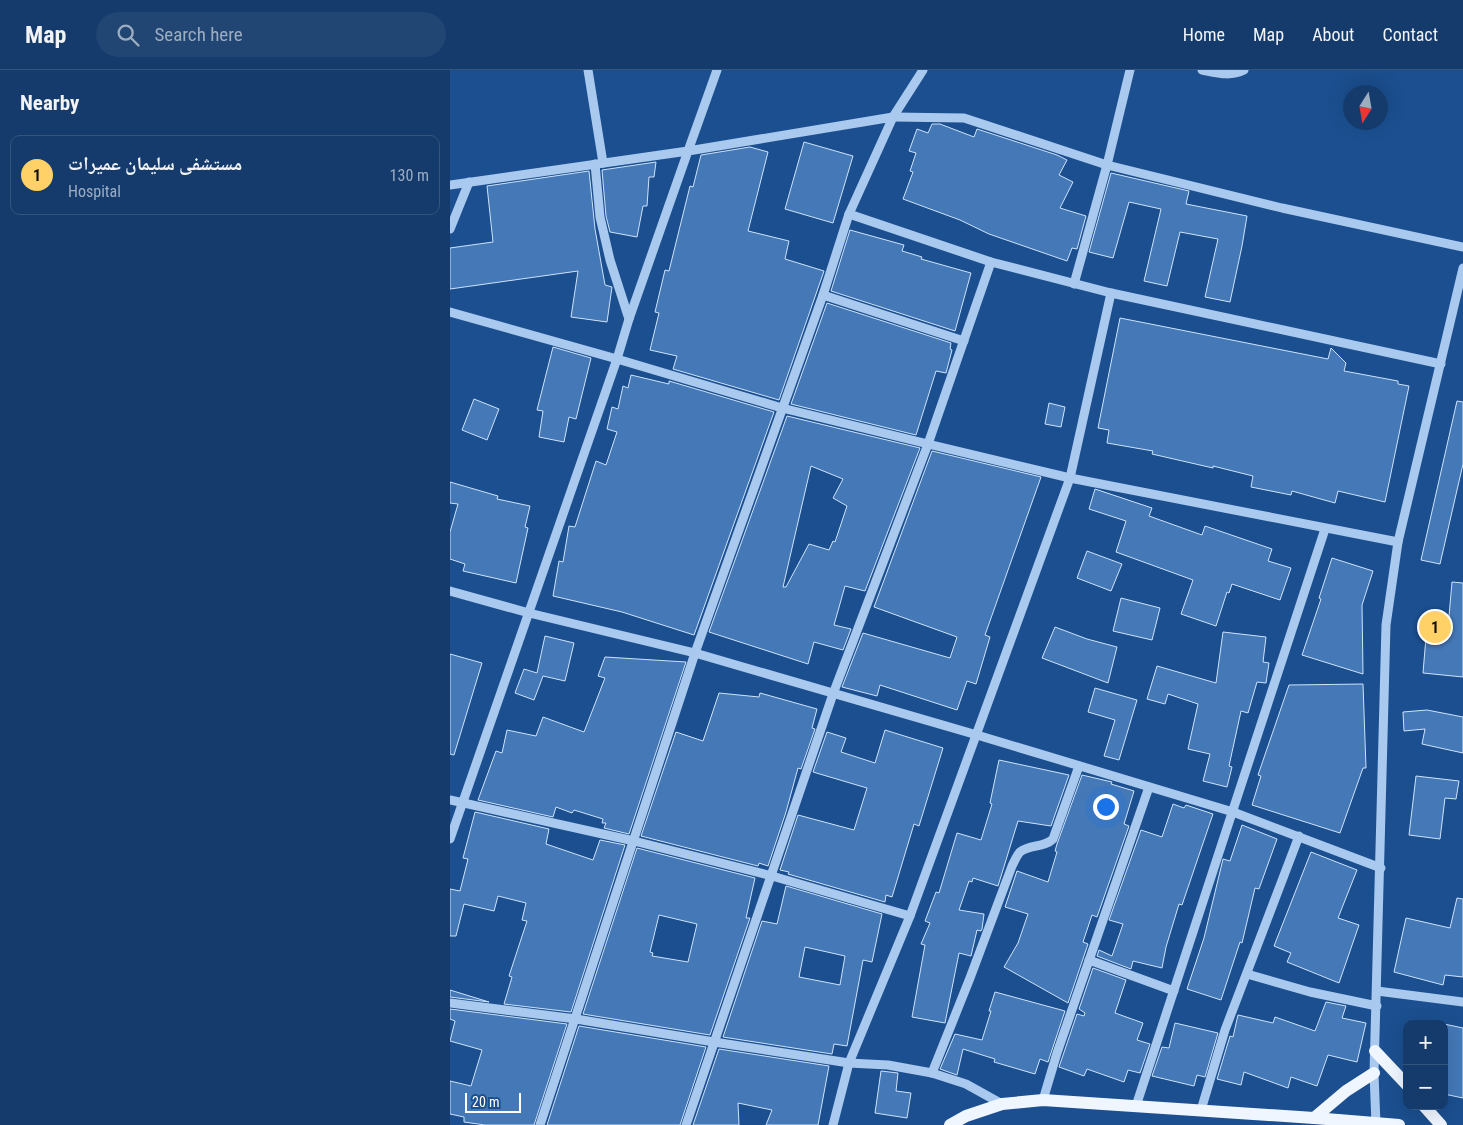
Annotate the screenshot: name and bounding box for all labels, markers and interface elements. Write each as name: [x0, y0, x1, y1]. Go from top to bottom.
search box: [96, 12, 446, 57]
text: Map: [25, 21, 66, 49]
icon: search: [114, 21, 142, 49]
text: Search here: [154, 23, 243, 46]
text: Home: [1183, 24, 1225, 45]
text: Map: [1253, 24, 1284, 45]
text: About: [1312, 24, 1354, 45]
text: Contact: [1382, 24, 1438, 45]
north arrow: [1343, 85, 1388, 130]
text: Nearby: [20, 91, 79, 115]
text: مستشفى سليمان عميرات: [68, 152, 242, 175]
text: 1: [33, 166, 41, 185]
text: 130 m: [390, 166, 429, 185]
text: Hospital: [68, 182, 121, 201]
pin: 1: [1419, 608, 1451, 646]
your location: [1093, 794, 1119, 820]
map controls: [1403, 1020, 1448, 1110]
button: +: [1403, 1020, 1448, 1065]
button: −: [1403, 1065, 1448, 1110]
scale bar: [465, 1090, 521, 1113]
text: 20 m: [472, 1094, 500, 1110]

